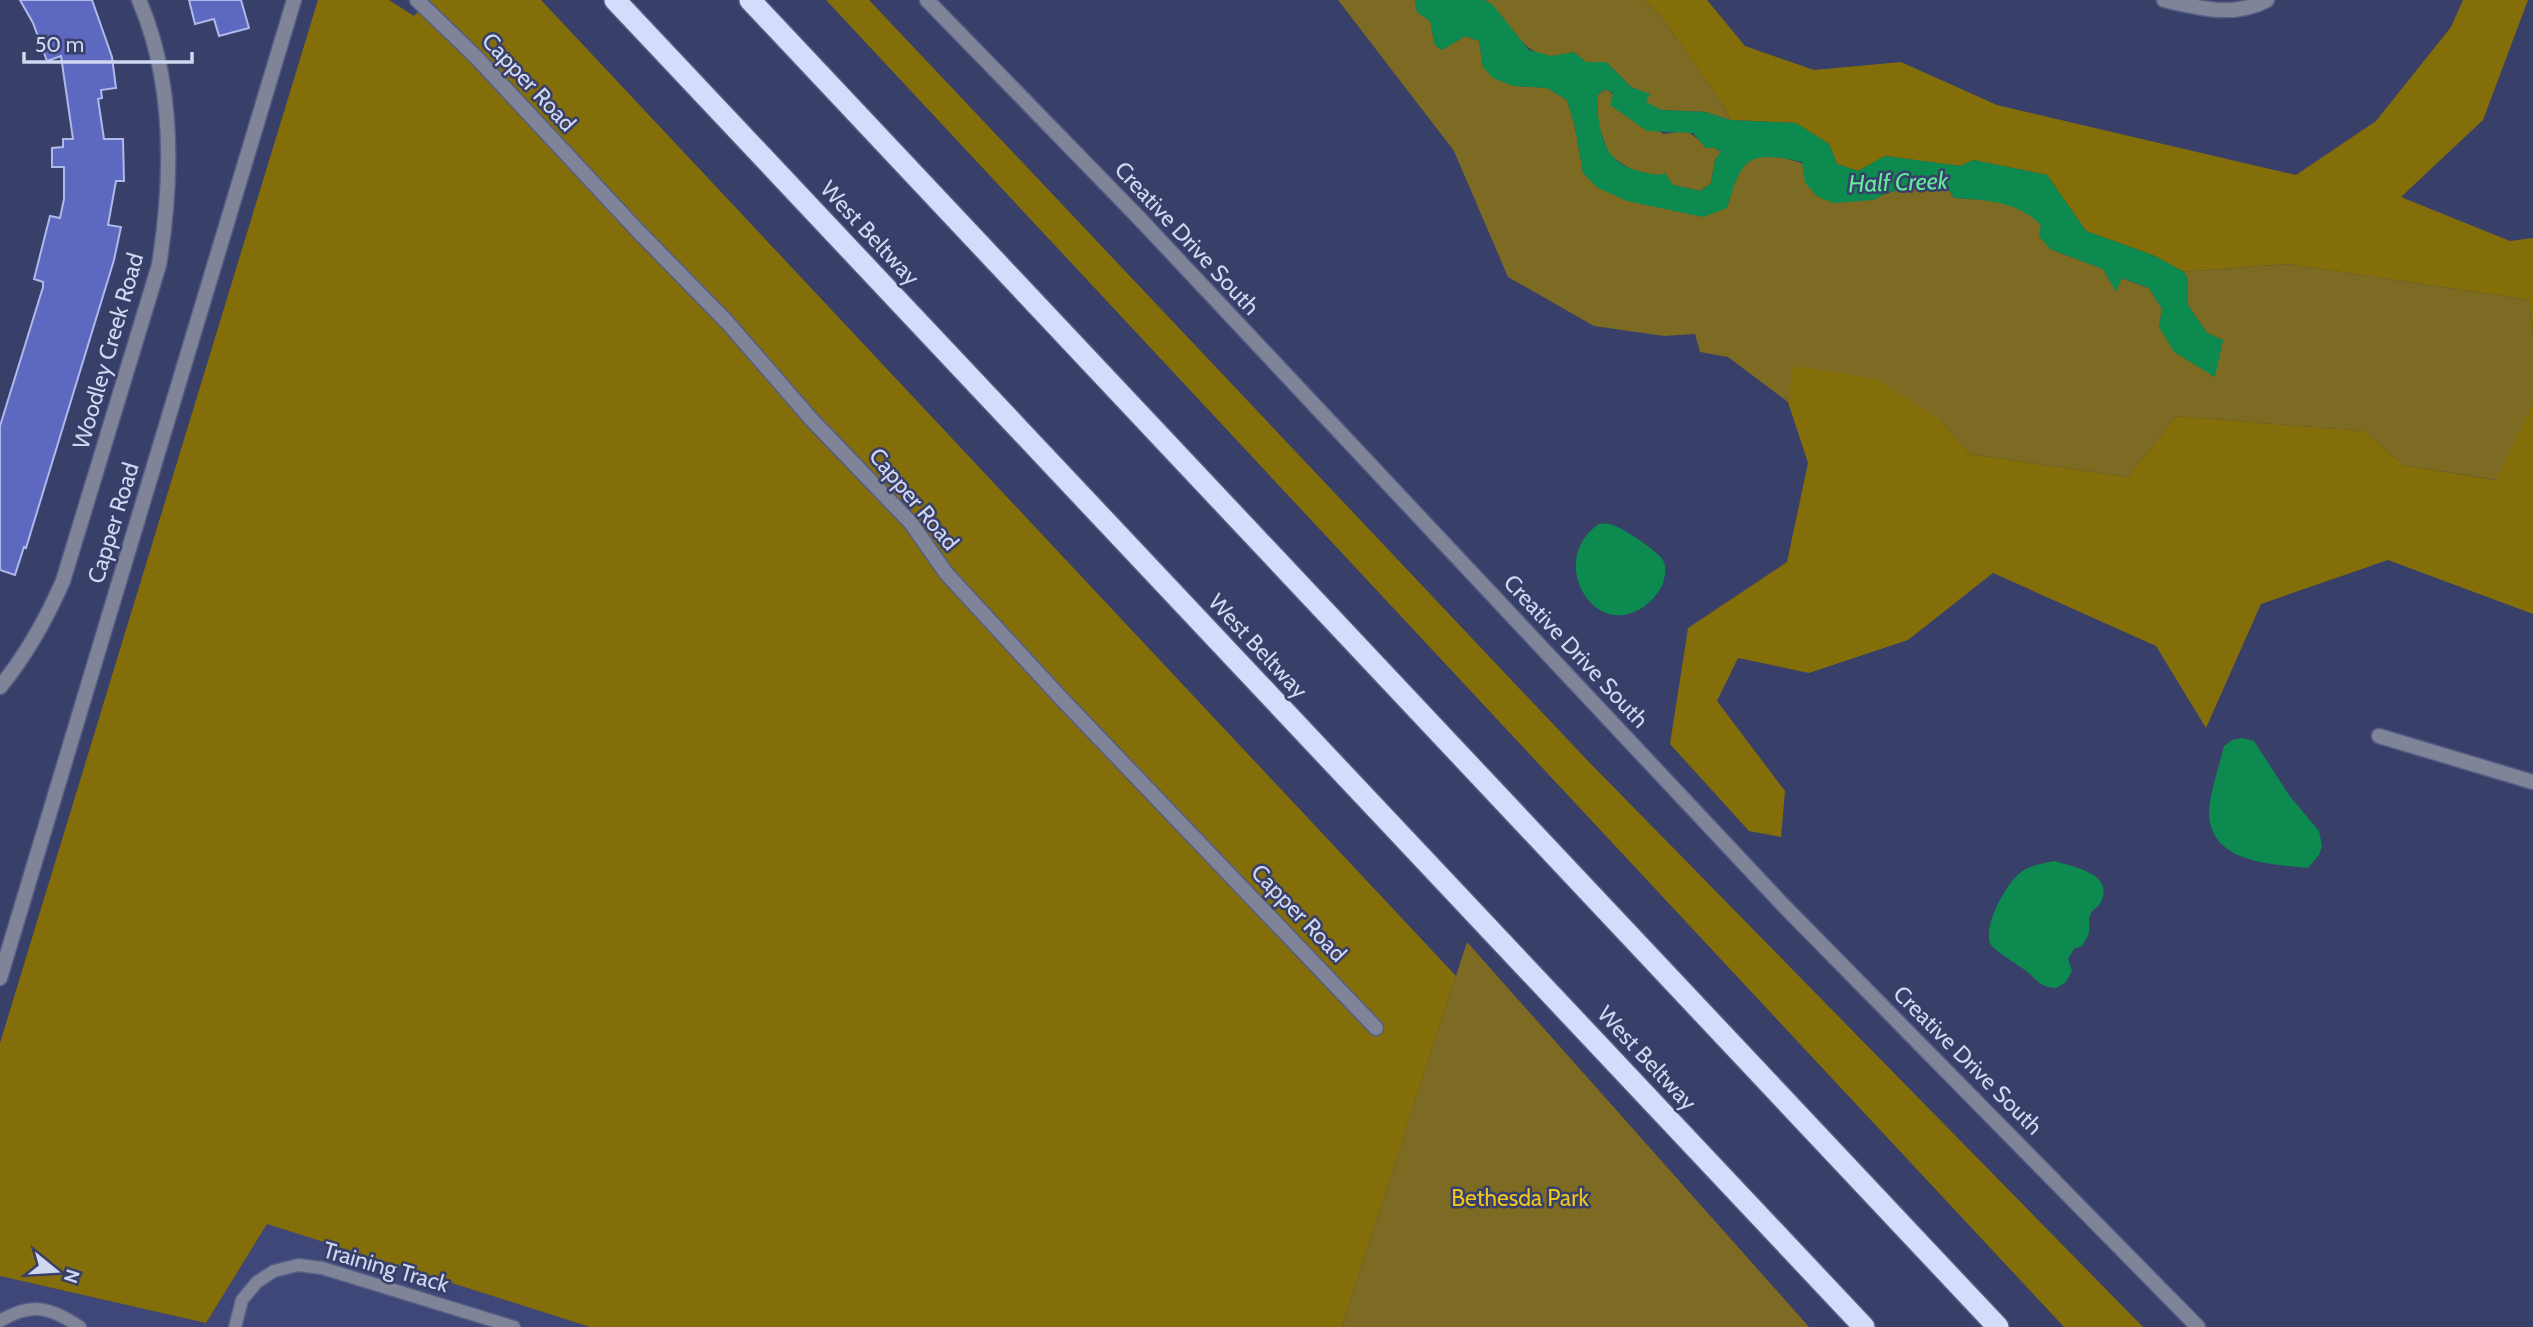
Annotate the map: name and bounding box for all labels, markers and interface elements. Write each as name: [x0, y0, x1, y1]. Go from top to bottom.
scale bar: [24, 21, 192, 65]
street label: Capper Road: [476, 27, 582, 137]
text: 50 m: [35, 32, 84, 57]
street label: Creative Drive South: [1109, 156, 1265, 320]
water label: Half Creek: [1848, 166, 1949, 198]
street label: West Beltway: [815, 175, 926, 291]
street label: Woodley Creek Road: [67, 250, 149, 452]
street label: Capper Road: [863, 442, 965, 556]
street label: Capper Road: [81, 459, 145, 587]
street label: Creative Drive South: [1498, 569, 1654, 733]
street label: West Beltway: [1203, 588, 1314, 704]
street label: Capper Road: [1246, 858, 1352, 968]
street label: Creative Drive South: [1888, 980, 2048, 1140]
street label: West Beltway: [1592, 1000, 1703, 1116]
park label: Bethesda Park: [1451, 1184, 1589, 1212]
north arrow: [21, 1236, 91, 1306]
street label: Training Track: [320, 1236, 453, 1299]
text: N: [59, 1266, 85, 1286]

